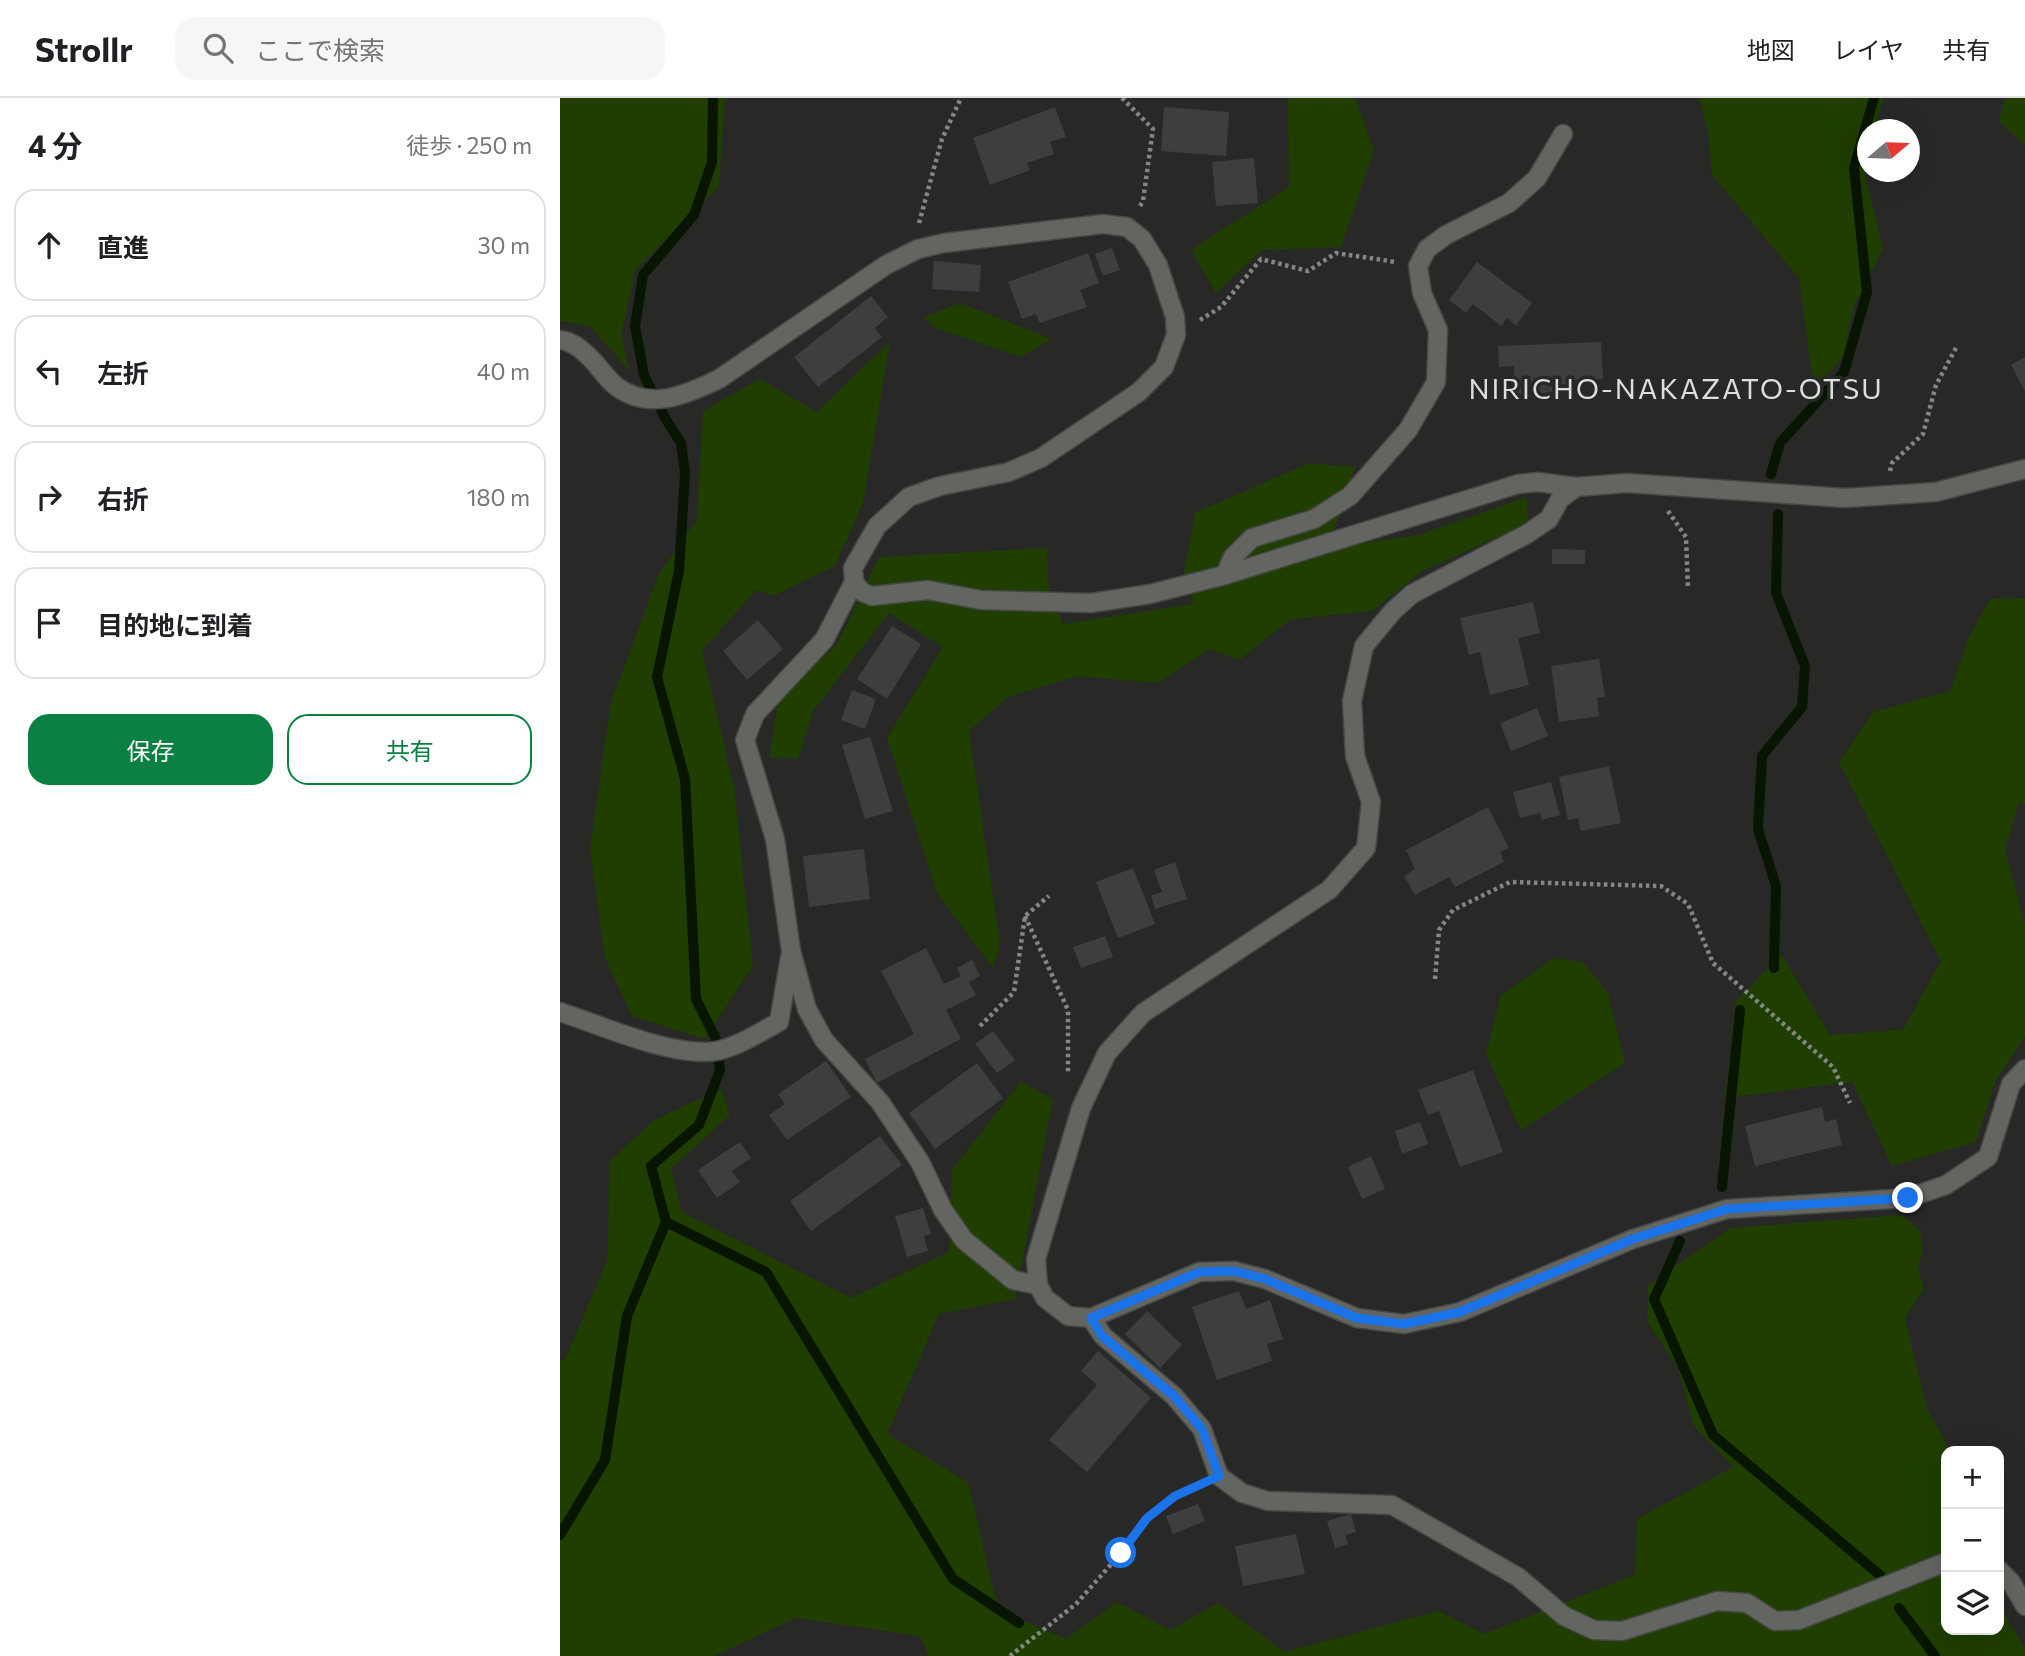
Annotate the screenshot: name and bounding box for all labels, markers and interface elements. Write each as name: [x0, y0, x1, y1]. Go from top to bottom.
search box: [175, 17, 665, 80]
text: Strollr: [35, 28, 133, 69]
icon: search: [199, 29, 237, 67]
text: ここで検索: [255, 34, 385, 65]
text: 地図: [1747, 35, 1795, 64]
text: レイヤ: [1833, 35, 1904, 64]
text: 共有: [1942, 35, 1990, 64]
north arrow: [1857, 119, 1920, 182]
text: 4 分: [28, 126, 82, 163]
text: 徒歩 · 250 m: [406, 131, 532, 159]
icon: ahead: [30, 226, 68, 264]
text: 直進: [97, 231, 149, 262]
text: 30 m: [477, 231, 530, 259]
icon: left: [30, 352, 68, 390]
text: 左折: [97, 357, 149, 388]
text: 40 m: [477, 357, 530, 385]
district label: NIRICHO-NAKAZATO-OTSU: [1468, 371, 1884, 405]
icon: right: [30, 478, 68, 516]
text: 右折: [97, 483, 149, 514]
text: 180 m: [467, 483, 530, 511]
icon: arrive: [30, 604, 68, 642]
text: 目的地に到着: [97, 609, 253, 640]
button: 保存: [28, 714, 273, 785]
button: 共有: [287, 714, 532, 785]
route end: [1892, 1182, 1923, 1213]
map controls: [1941, 1446, 2004, 1635]
button: +: [1941, 1446, 2004, 1509]
button: −: [1941, 1509, 2004, 1572]
route start: [1105, 1537, 1136, 1568]
button: layers: [1941, 1572, 2004, 1635]

